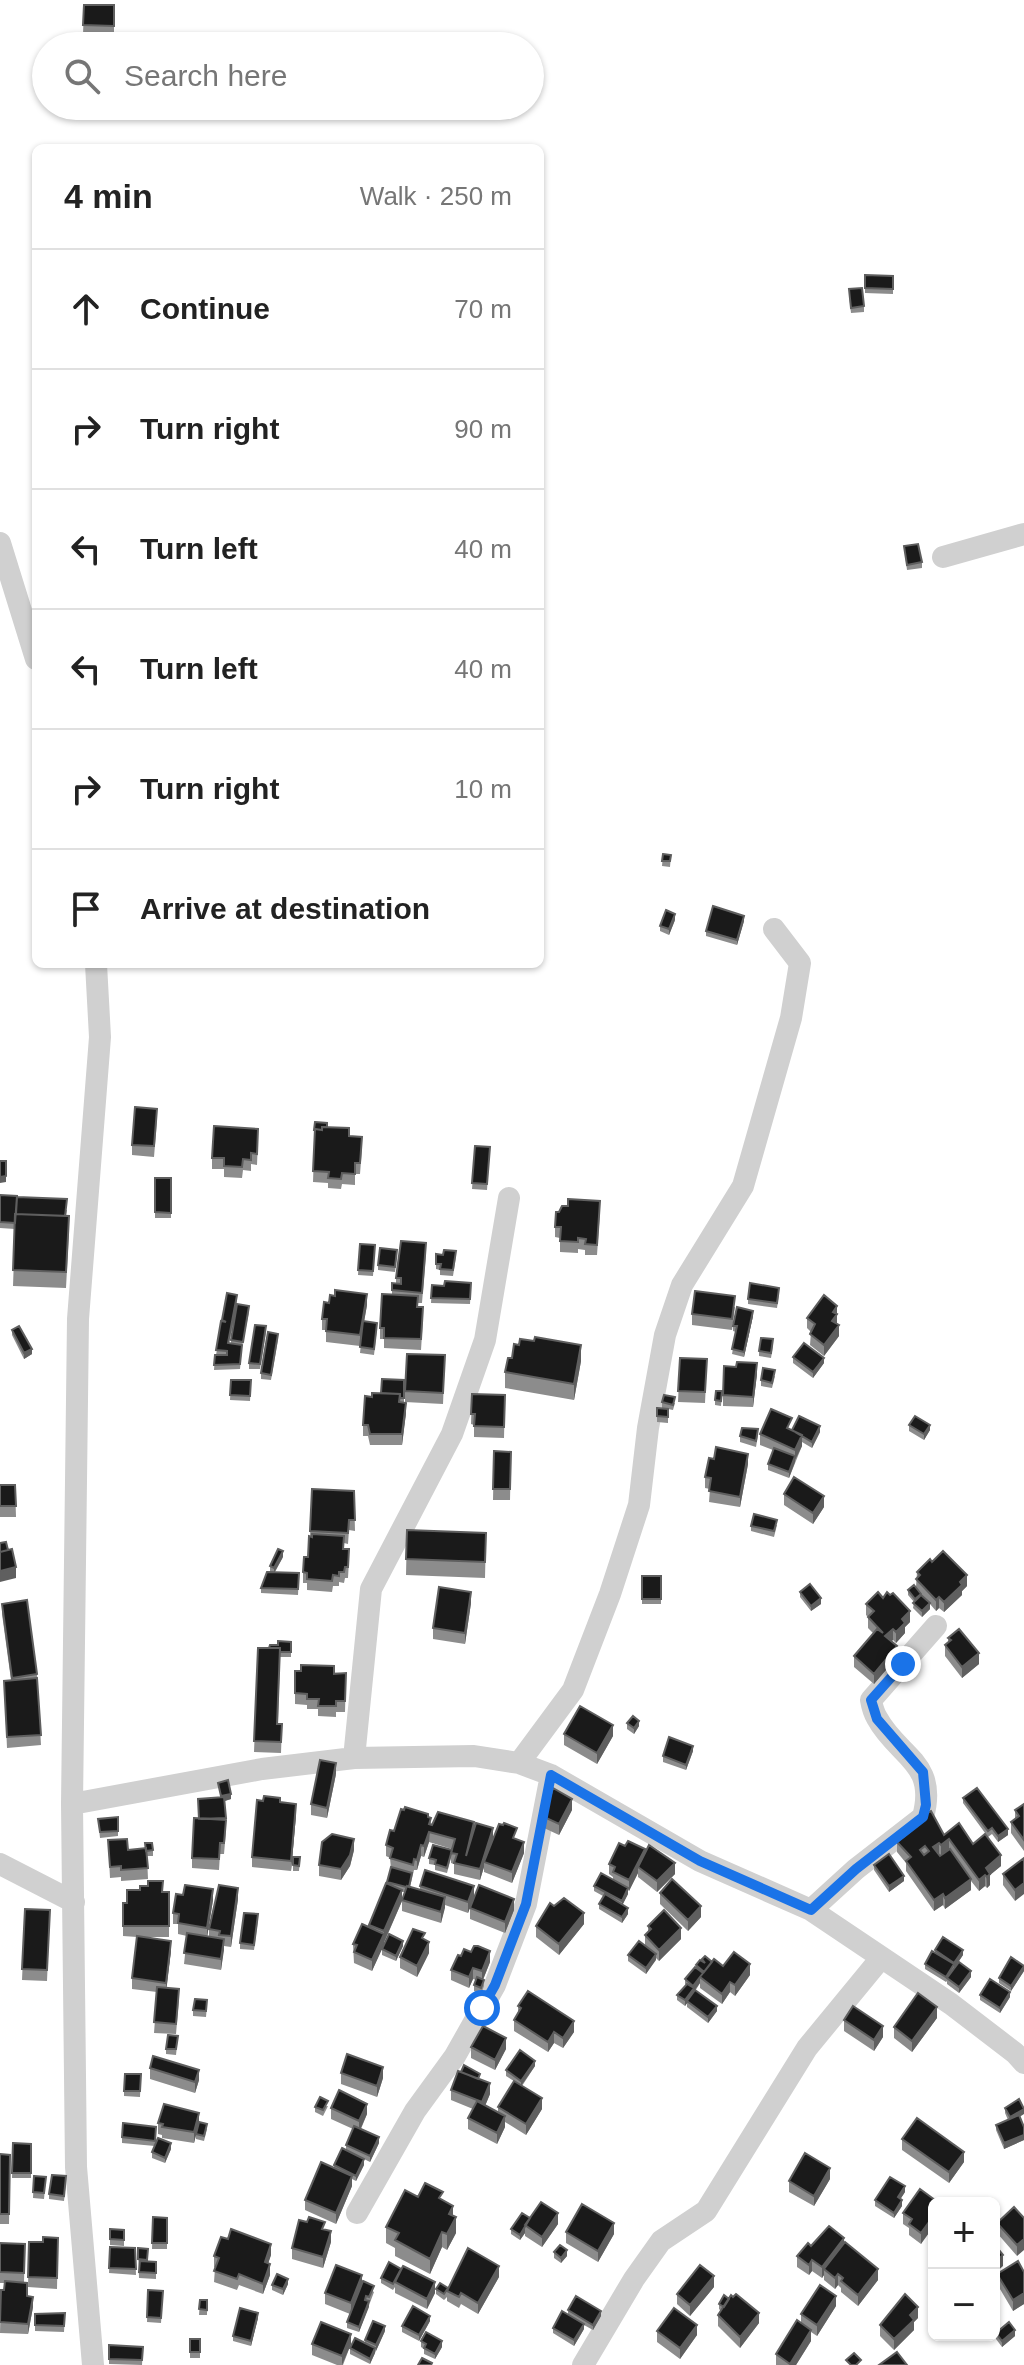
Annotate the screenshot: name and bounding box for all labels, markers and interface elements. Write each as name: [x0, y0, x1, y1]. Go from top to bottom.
search box: [32, 32, 544, 120]
icon: search: [60, 54, 104, 98]
text: Search here: [124, 59, 287, 92]
text: 4 min: [64, 177, 153, 215]
text: Walk · 250 m: [360, 181, 512, 211]
icon: ahead: [64, 287, 108, 331]
text: Continue: [140, 292, 270, 325]
text: 70 m: [454, 294, 512, 324]
icon: right: [64, 407, 108, 451]
text: Turn right: [140, 412, 279, 445]
text: 90 m: [454, 414, 512, 444]
icon: left: [64, 527, 108, 571]
text: Turn left: [140, 532, 258, 565]
text: 40 m: [454, 534, 512, 564]
icon: left: [64, 647, 108, 691]
text: Turn left: [140, 652, 258, 685]
text: 40 m: [454, 654, 512, 684]
icon: right: [64, 767, 108, 811]
text: Turn right: [140, 772, 279, 805]
text: 10 m: [454, 774, 512, 804]
icon: arrive: [64, 887, 108, 931]
text: Arrive at destination: [140, 892, 430, 925]
route end: [885, 1646, 921, 1682]
route start: [464, 1990, 500, 2026]
map controls: [928, 2197, 1000, 2341]
button: +: [928, 2197, 1000, 2269]
button: −: [928, 2269, 1000, 2341]

